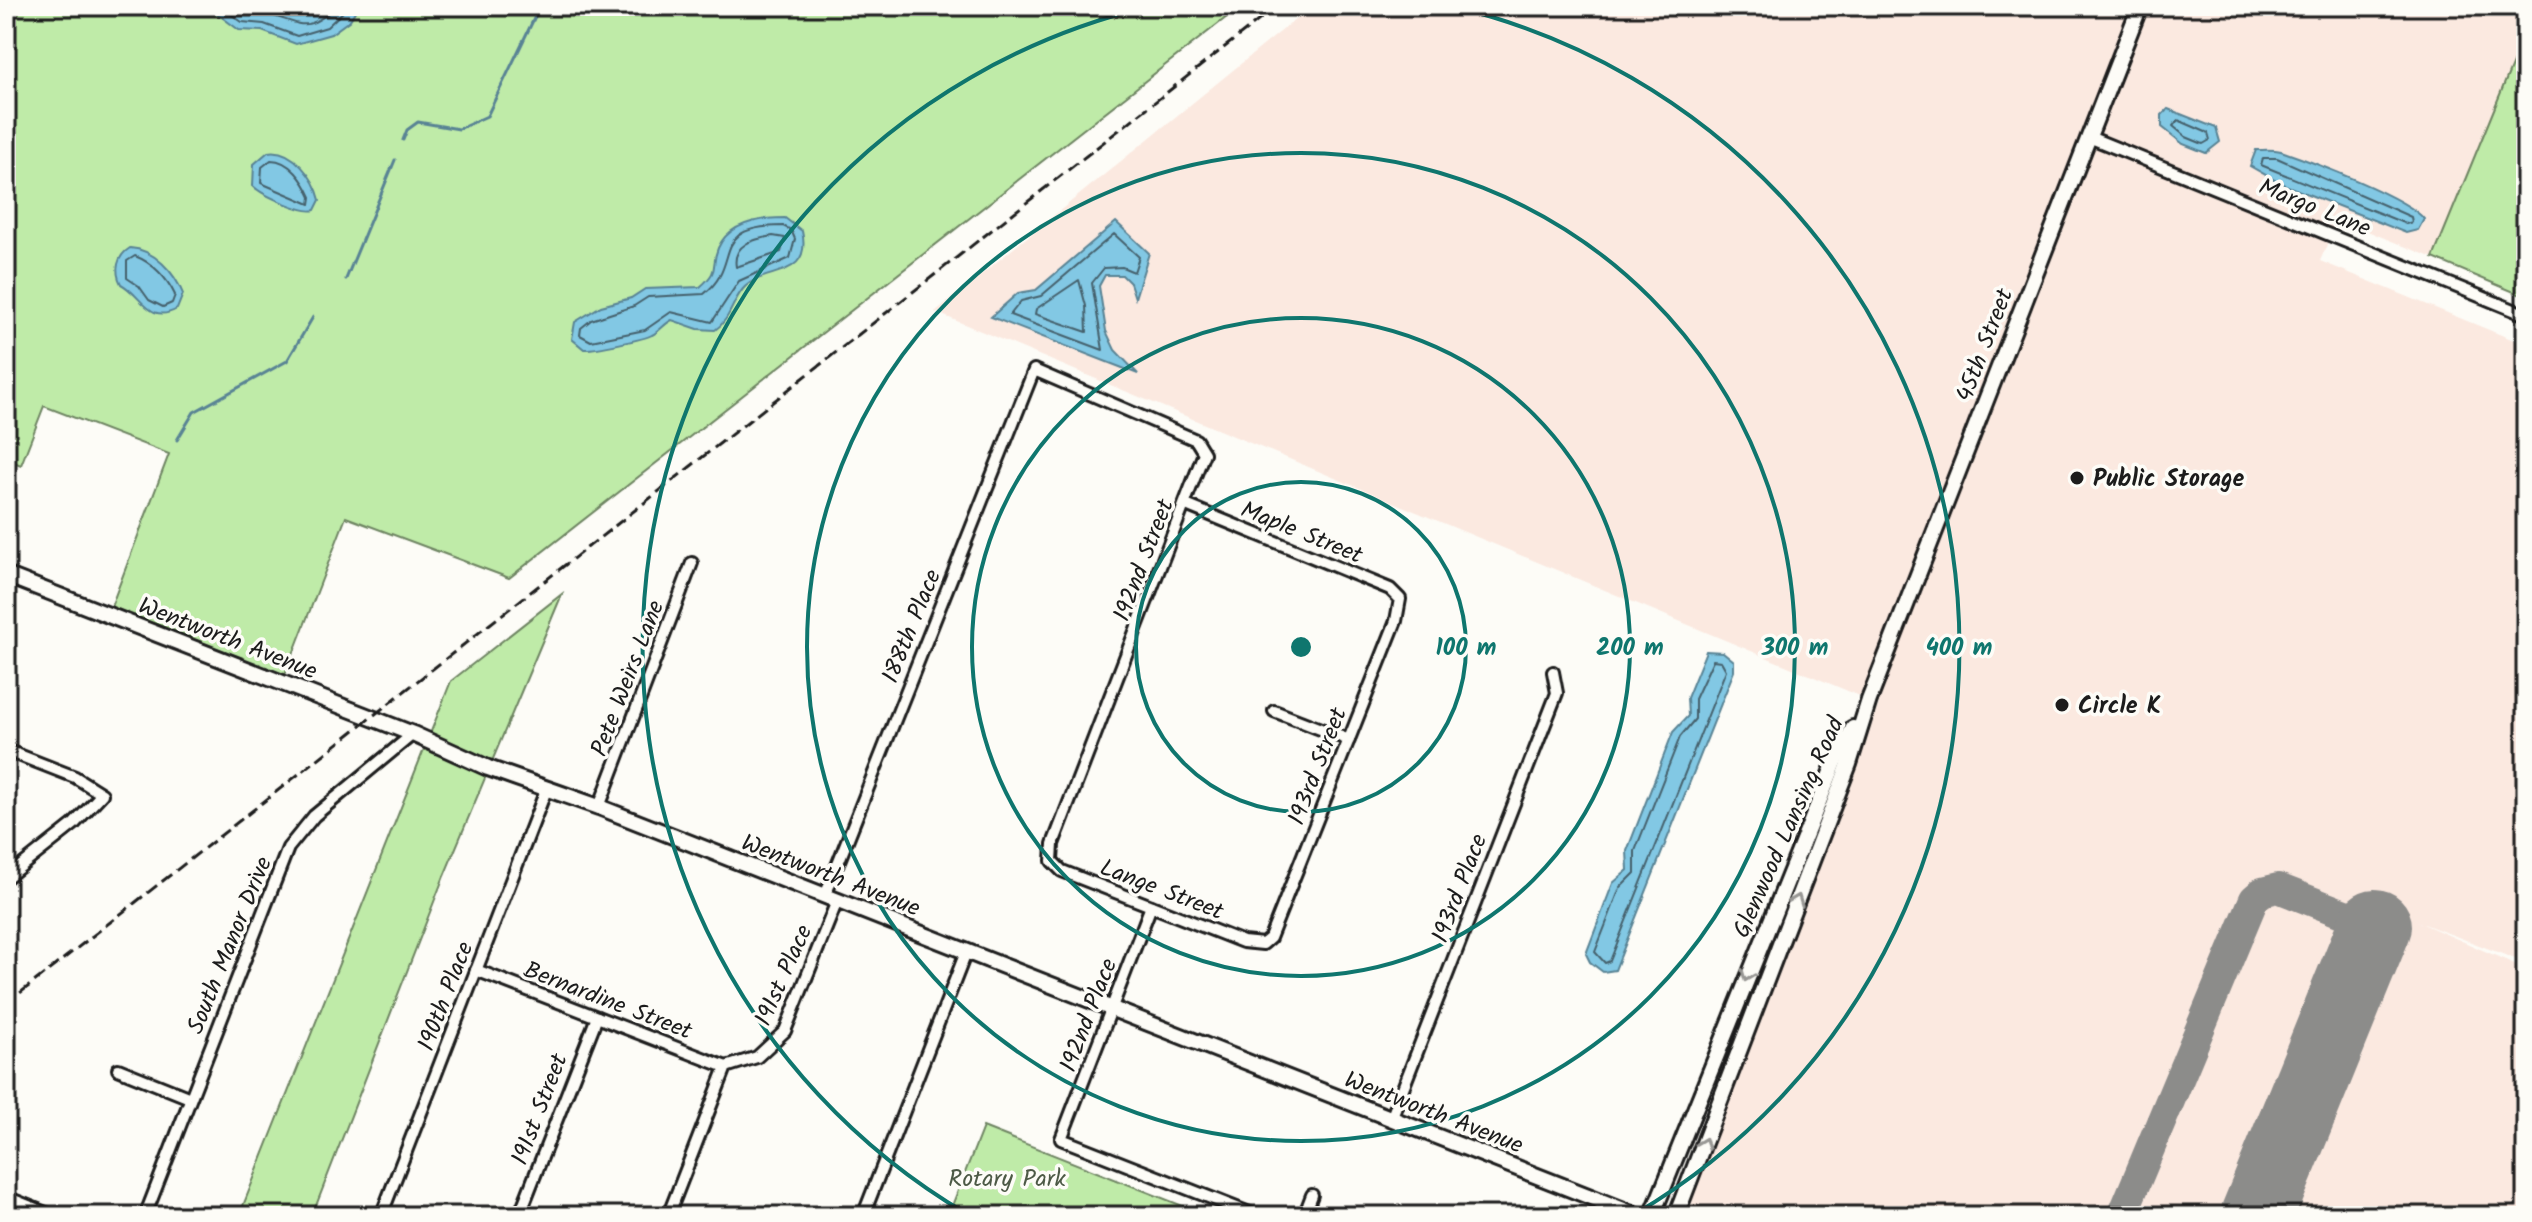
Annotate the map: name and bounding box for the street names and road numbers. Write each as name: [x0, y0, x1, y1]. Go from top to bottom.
street label: Margo Lane: [2252, 168, 2377, 249]
street label: 45th Street: [1946, 282, 2025, 408]
street label: Maple Street: [1234, 491, 1369, 576]
street label: 192nd Street: [1103, 493, 1186, 627]
street label: 188th Place: [872, 564, 953, 689]
street label: Wentworth Avenue: [132, 587, 323, 692]
street label: Pete Weirs Lane: [581, 595, 676, 762]
street label: 193rd Street: [1278, 701, 1359, 831]
street label: Glenwood Lansing Road: [1723, 710, 1856, 945]
street label: Wentworth Avenue: [735, 824, 926, 929]
street label: 193rd Place: [1422, 828, 1499, 949]
street label: Lange Street: [1094, 849, 1230, 932]
street label: South Manor Drive: [177, 851, 284, 1040]
street label: 191st Place: [745, 918, 824, 1033]
street label: 190th Place: [408, 936, 485, 1057]
street label: Bernardine Street: [517, 951, 698, 1052]
street label: 192nd Place: [1050, 953, 1129, 1078]
street label: 191st Street: [501, 1047, 580, 1171]
street label: Wentworth Avenue: [1338, 1061, 1529, 1166]

